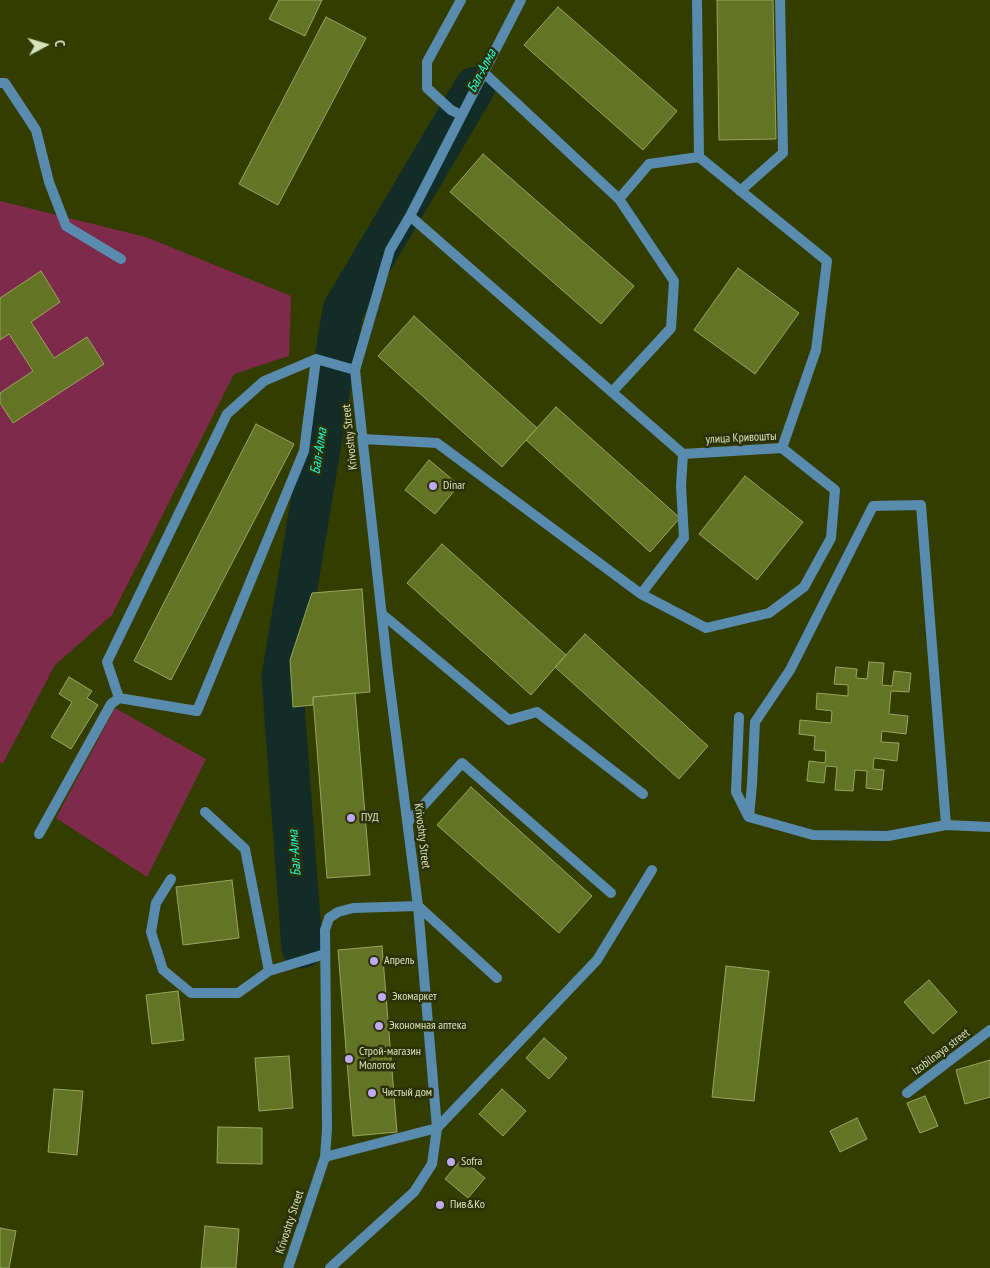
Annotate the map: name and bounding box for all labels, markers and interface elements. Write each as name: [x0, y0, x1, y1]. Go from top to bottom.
north arrow: [20, 20, 70, 70]
text: С: [51, 39, 69, 48]
water label: Бал-Алма: [464, 47, 500, 95]
street label: Krivoshty Street: [339, 403, 361, 471]
water label: Бал-Алма: [307, 427, 331, 475]
street label: улица Кривошты: [705, 429, 777, 447]
place label: Dinar: [443, 479, 465, 493]
marker: Dinar: [427, 480, 439, 492]
street label: Krivoshty Street: [411, 802, 433, 870]
place label: ПУД: [361, 811, 379, 825]
marker: ПУД: [345, 812, 357, 824]
water label: Бал-Алма: [285, 829, 305, 877]
place label: Апрель: [384, 954, 414, 968]
marker: Апрель: [368, 955, 380, 967]
place label: Экомаркет: [392, 990, 437, 1004]
marker: Экомаркет: [376, 991, 388, 1003]
place label: Экономная аптека: [389, 1019, 466, 1033]
marker: Экономная аптека: [373, 1020, 385, 1032]
street label: Izobilnaya street: [909, 1026, 973, 1078]
place label: Строй-магазин Молоток: [359, 1045, 421, 1073]
marker: Строй-магазин Молоток: [343, 1053, 355, 1065]
place label: Чистый дом: [382, 1086, 432, 1100]
marker: Чистый дом: [366, 1087, 378, 1099]
place label: Sofra: [461, 1155, 482, 1169]
marker: Sofra: [445, 1156, 457, 1168]
street label: Krivoshty Street: [273, 1188, 307, 1256]
place label: Пив&Ко: [450, 1198, 485, 1212]
marker: Пив&Ко: [434, 1199, 446, 1211]

